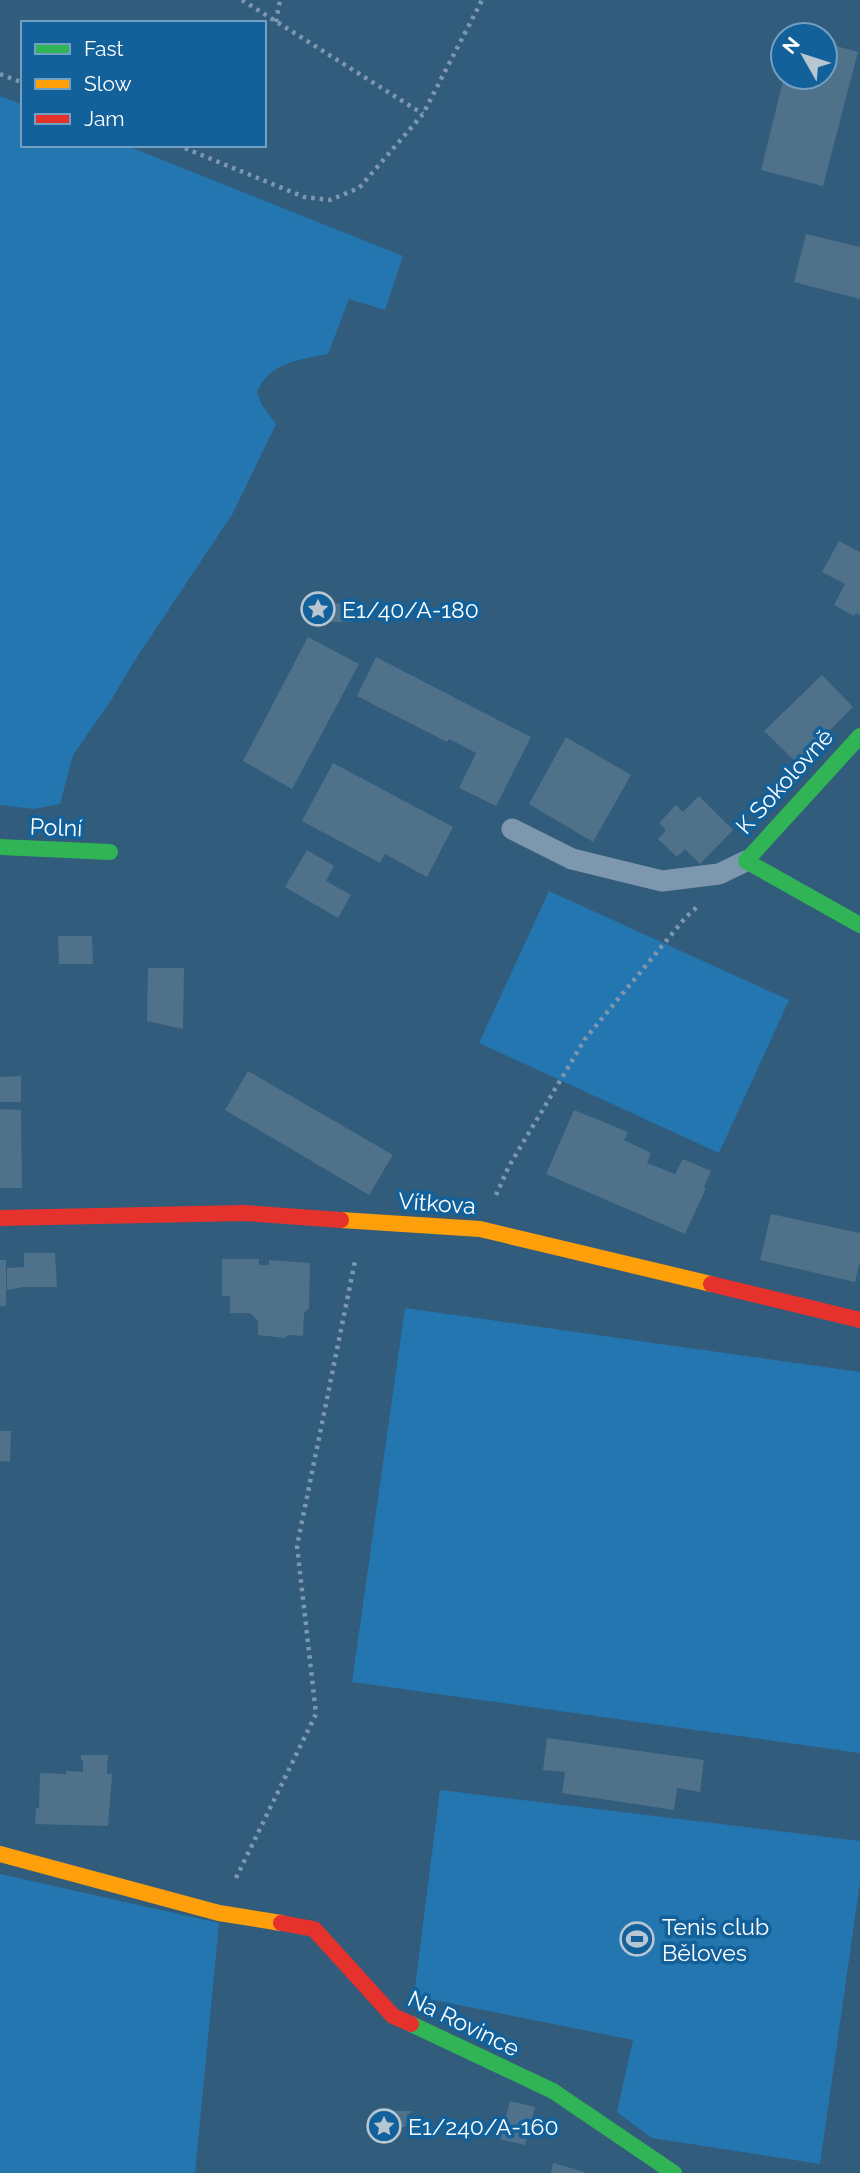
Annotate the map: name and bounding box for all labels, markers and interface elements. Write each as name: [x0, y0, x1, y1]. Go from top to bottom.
legend: [21, 21, 266, 147]
north arrow: [769, 21, 839, 91]
text: N: [778, 33, 804, 58]
text: Fast: [84, 36, 124, 61]
text: Slow: [84, 71, 132, 96]
text: Jam: [84, 106, 125, 131]
place icon: E1/40/A-180: [299, 590, 337, 628]
place label: E1/40/A-180: [342, 596, 479, 623]
street label: K Sokolovně: [730, 723, 838, 839]
street label: Polní: [29, 813, 84, 841]
street label: Vítkova: [397, 1187, 477, 1219]
place label: Tenis club Běloves: [662, 1913, 769, 1966]
sports icon: Tenis club Běloves: [618, 1920, 656, 1958]
street label: Na Rovince: [404, 1984, 524, 2062]
place icon: E1/240/A-160: [365, 2107, 403, 2145]
place label: E1/240/A-160: [408, 2113, 559, 2140]

